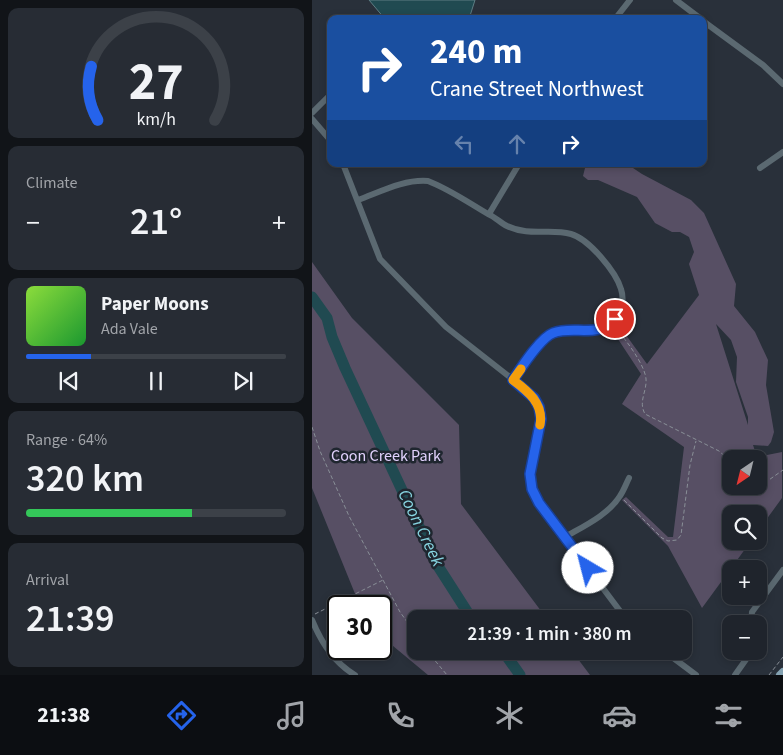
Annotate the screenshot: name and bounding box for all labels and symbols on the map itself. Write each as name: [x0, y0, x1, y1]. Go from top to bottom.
pin: [594, 298, 636, 340]
park label: Coon Creek Park: [331, 445, 441, 467]
north arrow: [722, 450, 767, 495]
water label: Coon Creek: [392, 485, 451, 571]
position arrow: [561, 541, 613, 593]
speed limit sign: 30: [327, 595, 392, 660]

